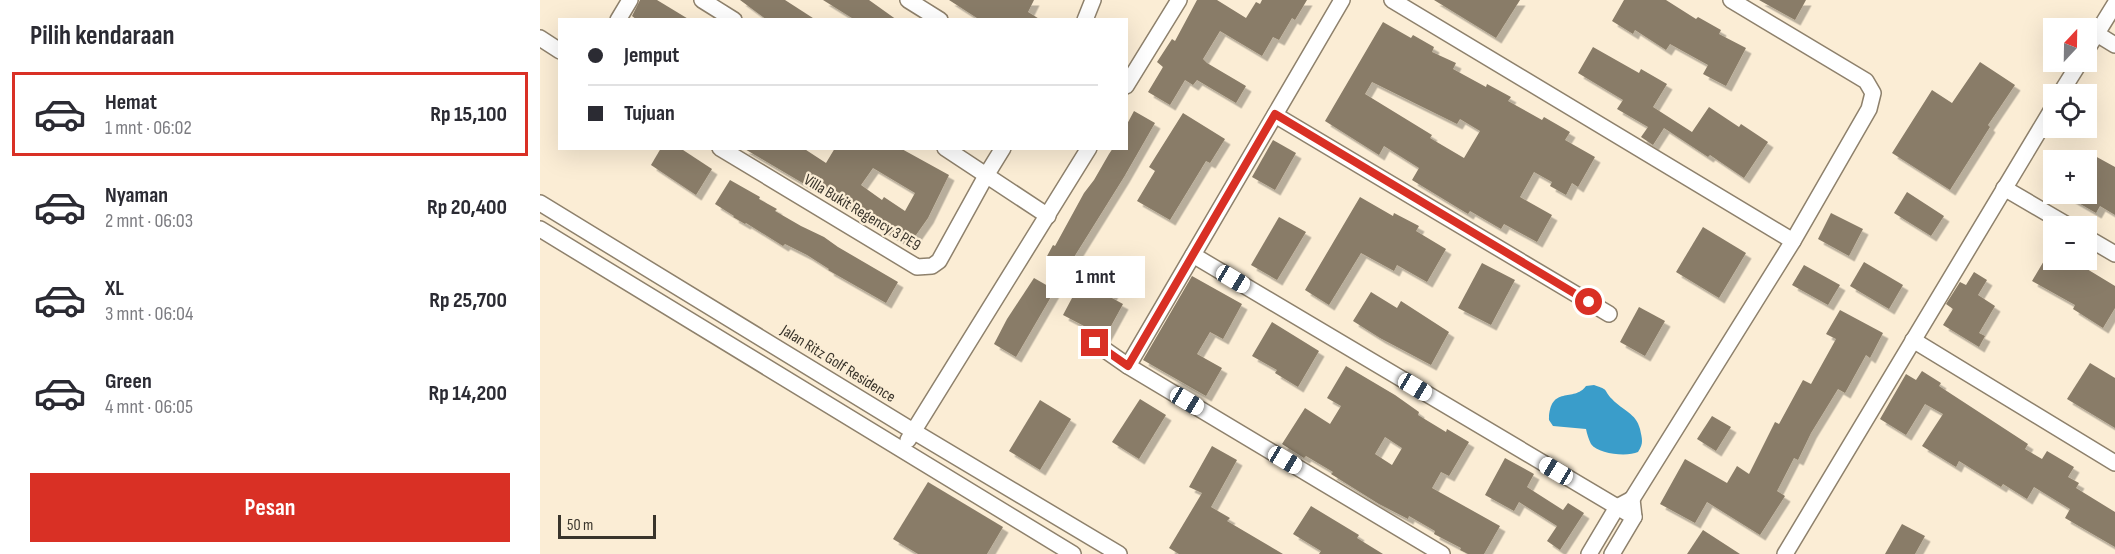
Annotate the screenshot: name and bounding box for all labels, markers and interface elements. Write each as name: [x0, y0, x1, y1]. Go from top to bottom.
north arrow: [2043, 18, 2097, 72]
map controls: [2043, 18, 2097, 270]
text: Pilih kendaraan: [30, 20, 175, 52]
text: Jemput: [624, 42, 679, 69]
button: locate: [2043, 84, 2097, 138]
icon: car: [33, 87, 87, 141]
text: Hemat: [105, 89, 157, 116]
text: Tujuan: [624, 100, 675, 127]
text: Rp 15,100: [430, 101, 507, 128]
text: 1 mnt · 06:02: [105, 116, 192, 140]
button: +: [2043, 150, 2097, 204]
street label: Villa Bukit Regency 3 PE9: [800, 171, 924, 255]
icon: car: [33, 180, 87, 234]
text: Nyaman: [105, 182, 168, 209]
text: Rp 20,400: [427, 194, 507, 221]
text: 2 mnt · 06:03: [105, 209, 193, 233]
button: −: [2043, 216, 2097, 270]
callout: 1 mnt: [1046, 256, 1144, 298]
car: [1213, 262, 1253, 296]
text: 1 mnt: [1076, 265, 1115, 289]
icon: car: [33, 273, 87, 327]
text: XL: [105, 275, 124, 302]
text: Rp 25,700: [429, 287, 507, 314]
route start: [1575, 288, 1602, 315]
text: 3 mnt · 06:04: [105, 302, 193, 326]
street label: Jalan Ritz Golf Residence: [776, 321, 899, 407]
route end: [1081, 329, 1108, 356]
icon: car: [33, 366, 87, 420]
text: Green: [105, 368, 152, 395]
car: [1395, 370, 1435, 404]
text: Rp 14,200: [429, 380, 507, 407]
car: [1167, 384, 1207, 418]
text: 4 mnt · 06:05: [105, 395, 193, 419]
car: [1265, 443, 1305, 477]
car: [1536, 454, 1576, 488]
button: Pesan: [30, 473, 510, 542]
scale bar: [558, 512, 656, 540]
text: 50 m: [567, 516, 593, 535]

